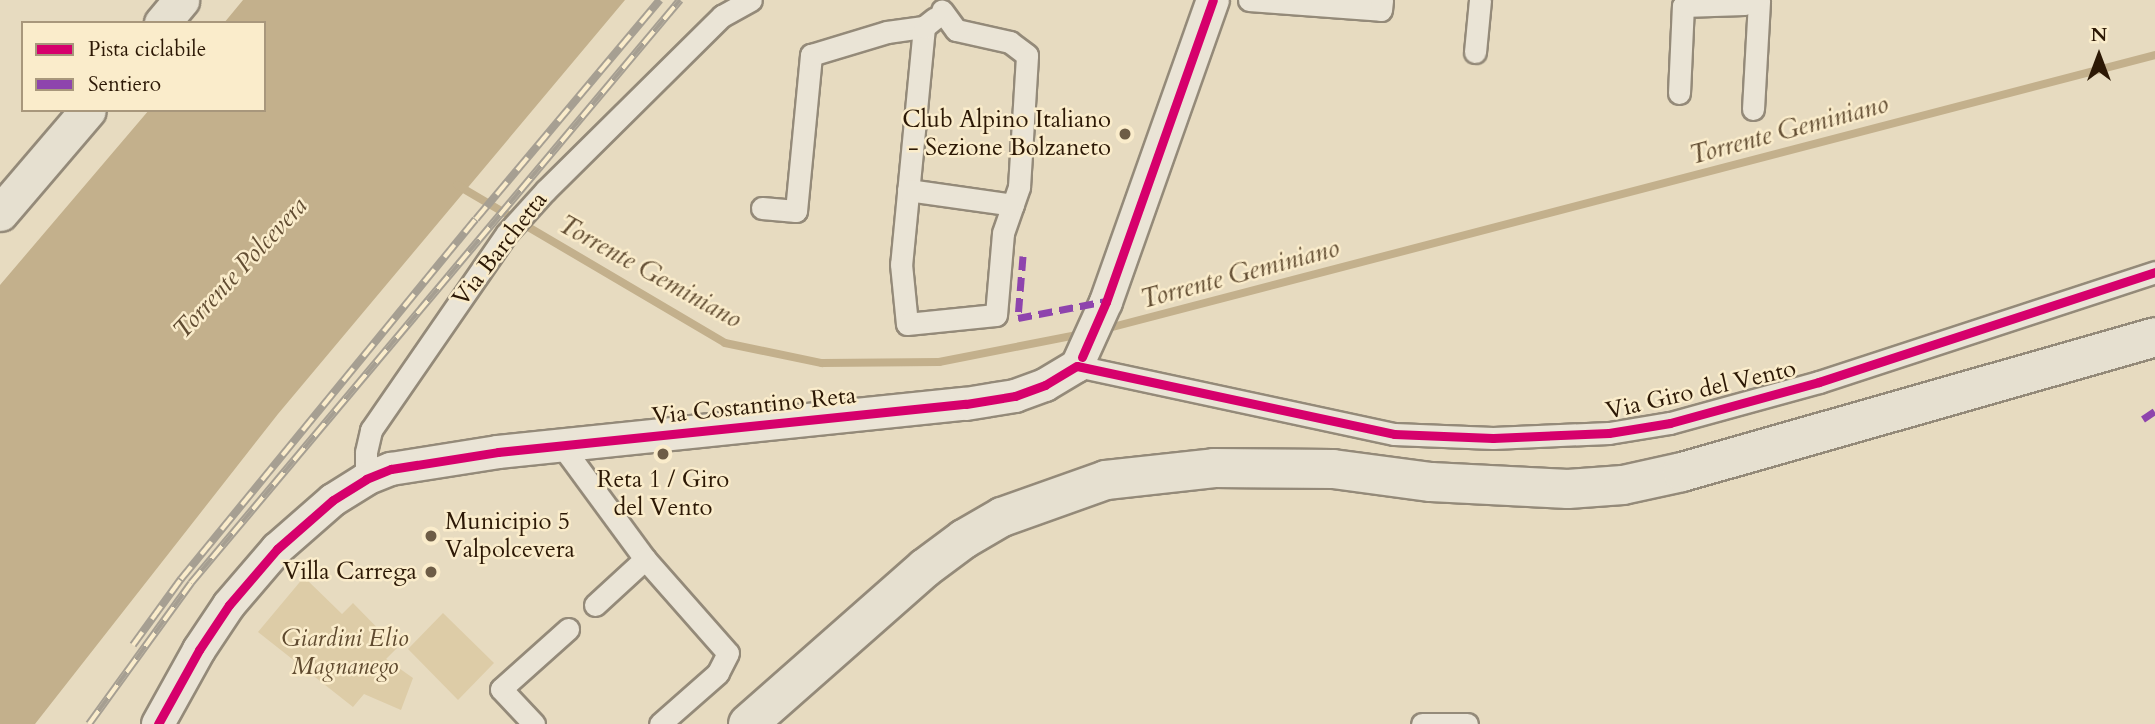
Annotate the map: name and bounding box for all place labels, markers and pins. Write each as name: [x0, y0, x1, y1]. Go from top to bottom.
place label: Club Alpino Italiano - Sezione Bolzaneto: [902, 106, 1111, 162]
marker: Club Alpino Italiano - Sezione Bolzaneto: [1117, 126, 1133, 142]
marker: Reta 1 / Giro del Vento: [655, 446, 671, 462]
place label: Reta 1 / Giro del Vento: [597, 466, 729, 522]
place label: Municipio 5 Valpolcevera: [445, 508, 575, 564]
marker: Municipio 5 Valpolcevera: [423, 528, 439, 544]
place label: Villa Carrega: [283, 558, 417, 586]
marker: Villa Carrega: [423, 564, 439, 580]

